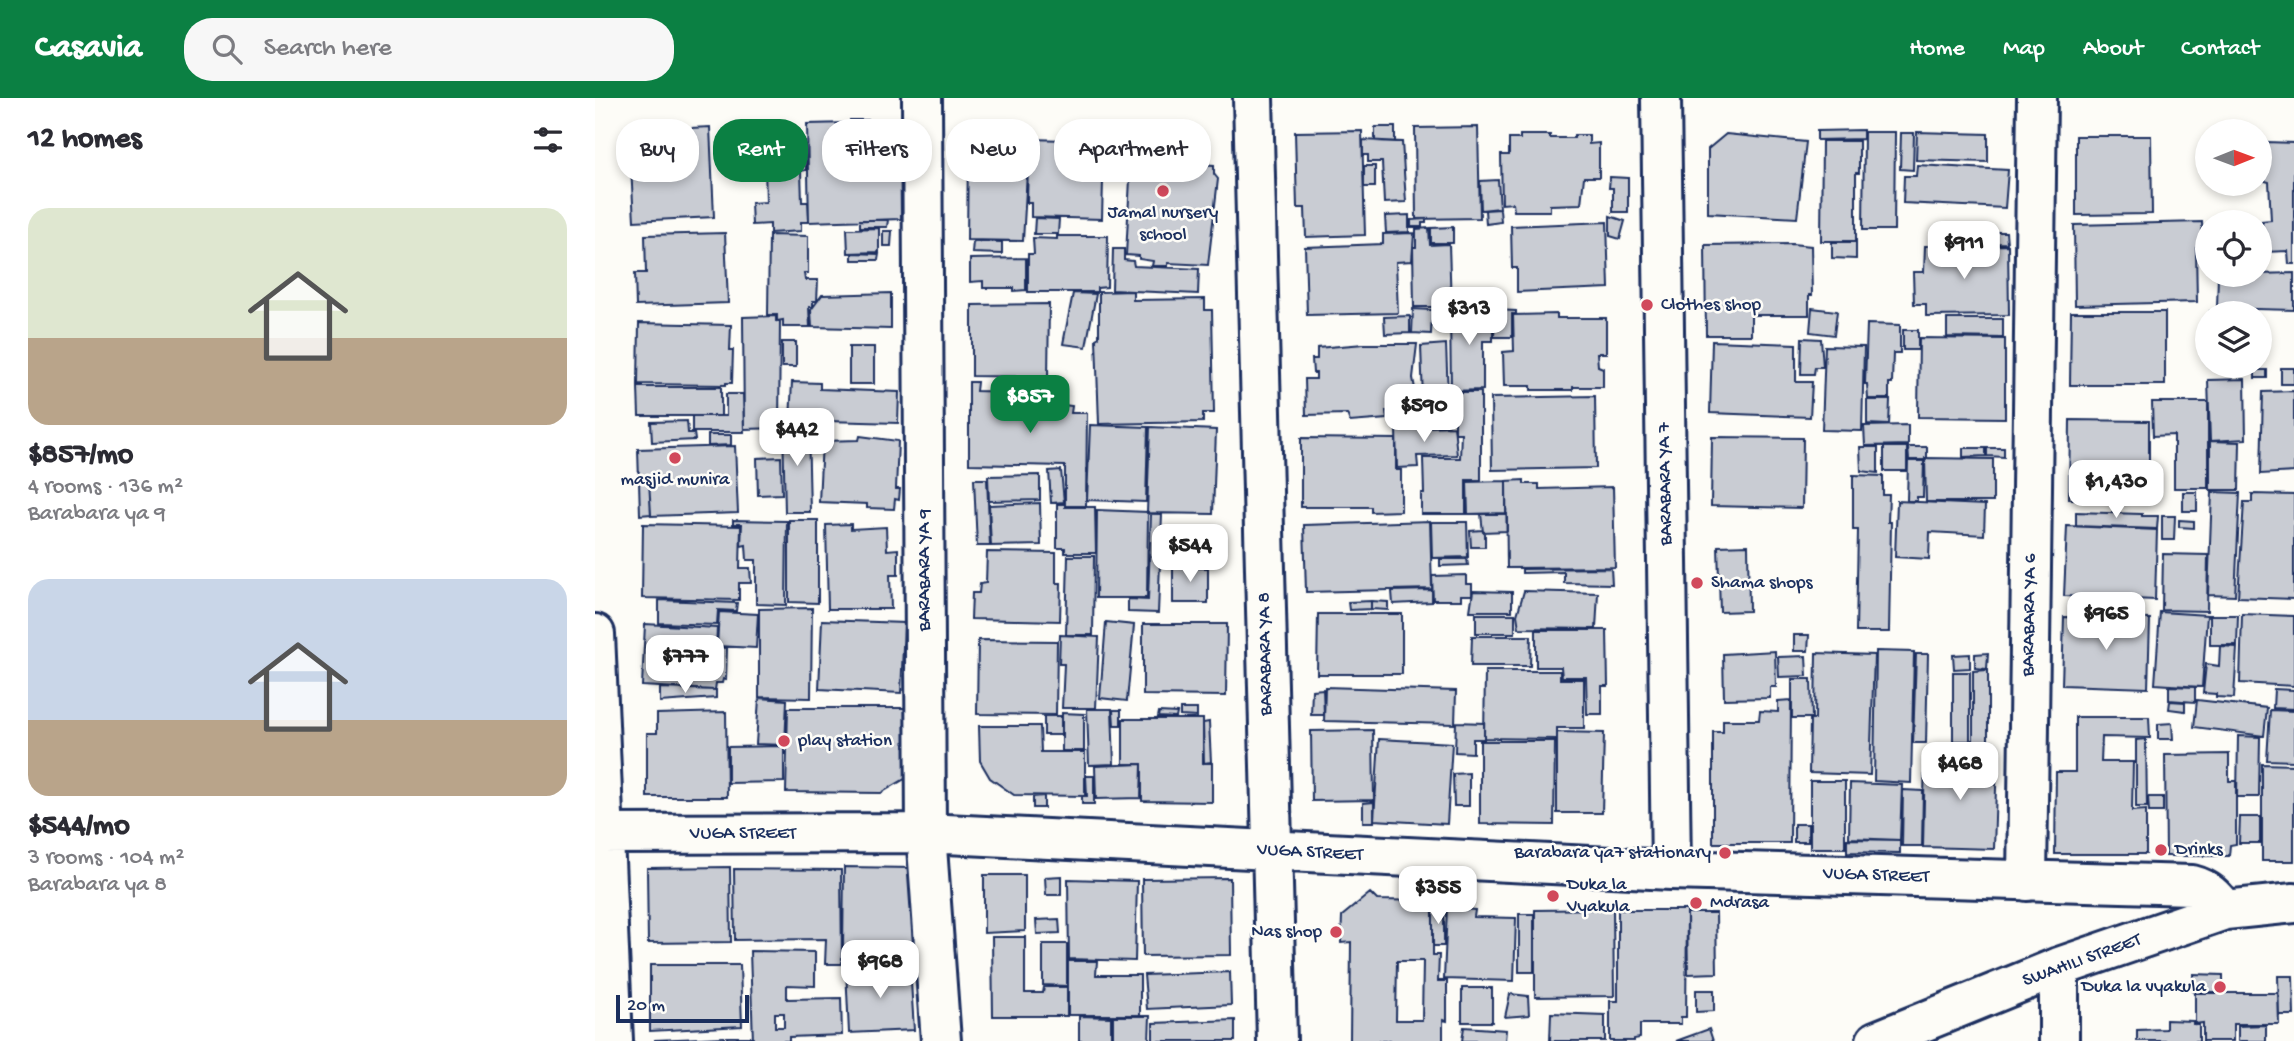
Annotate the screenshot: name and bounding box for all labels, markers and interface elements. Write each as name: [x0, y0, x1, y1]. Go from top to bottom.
search box: [184, 18, 674, 81]
text: Casavia: [35, 30, 142, 68]
icon: search: [208, 30, 246, 68]
text: Search here: [264, 34, 392, 65]
text: Home: [1909, 35, 1965, 64]
text: Map: [2003, 35, 2045, 64]
text: About: [2083, 35, 2143, 64]
text: Contact: [2181, 35, 2259, 64]
chip: Buy: [616, 119, 699, 182]
chip: Rent: [713, 119, 808, 182]
chip: Filters: [822, 119, 932, 182]
chip: New: [946, 119, 1040, 182]
chip: Apartment: [1054, 119, 1211, 182]
north arrow: [2195, 119, 2271, 196]
map controls: [2195, 119, 2272, 378]
icon: filters: [529, 121, 567, 159]
text: 12 homes: [28, 123, 141, 158]
marker: Jamal nursery school: [1155, 183, 1171, 199]
place label: Jamal nursery school: [1108, 202, 1219, 247]
button: locate: [2195, 210, 2272, 287]
pin: $911: [1923, 222, 2005, 281]
text: $911: [1944, 230, 1984, 257]
icon: home: [235, 253, 361, 379]
pin: $313: [1428, 288, 1510, 347]
place label: Clothes shop: [1661, 294, 1762, 317]
text: $313: [1447, 296, 1491, 323]
marker: Clothes shop: [1639, 297, 1655, 313]
button: layers: [2195, 301, 2272, 378]
pin: $857: [989, 376, 1071, 435]
text: $857: [1007, 384, 1054, 411]
pin: $590: [1383, 384, 1465, 444]
text: $590: [1400, 393, 1448, 420]
pin: $442: [756, 408, 838, 468]
text: $442: [775, 417, 819, 444]
street label: BARABARA YA 7: [1653, 421, 1679, 547]
text: $857/mo: [28, 439, 133, 474]
marker: masjid munira: [667, 450, 683, 466]
pin: $1,430: [2059, 460, 2173, 520]
place label: masjid munira: [620, 469, 731, 492]
text: $1,430: [2085, 469, 2147, 496]
text: 4 rooms · 136 m²: [28, 474, 183, 501]
text: Barabara ya 9: [28, 501, 166, 528]
street label: BARABARA YA 9: [914, 508, 937, 632]
pin: $544: [1149, 524, 1231, 584]
text: $544: [1168, 533, 1212, 560]
street label: BARABARA YA 6: [2017, 553, 2043, 678]
place label: Shama shops: [1711, 572, 1814, 595]
marker: Shama shops: [1689, 575, 1705, 591]
street label: BARABARA YA 8: [1253, 592, 1279, 717]
pin: $965: [2065, 592, 2147, 652]
text: $965: [2083, 601, 2129, 628]
icon: home: [235, 624, 361, 750]
pin: $777: [644, 636, 726, 695]
text: $777: [662, 644, 708, 671]
place label: play station: [797, 730, 892, 753]
marker: play station: [776, 733, 792, 749]
pin: $468: [1919, 742, 2001, 802]
text: $468: [1937, 751, 1983, 778]
text: $544/mo: [28, 810, 130, 845]
street label: VUGA STREET: [689, 823, 797, 846]
street label: VUGA STREET: [1255, 839, 1364, 867]
place label: Drinks: [2173, 839, 2224, 862]
place label: Barabara ya7 stationary: [1513, 842, 1712, 865]
marker: Drinks: [2153, 842, 2169, 858]
text: 3 rooms · 104 m²: [28, 845, 184, 872]
marker: Barabara ya7 stationary: [1717, 845, 1733, 861]
street label: VUGA STREET: [1821, 863, 1930, 889]
pin: $355: [1397, 866, 1479, 926]
text: Barabara ya 8: [28, 872, 167, 899]
place label: Duka la Vyakula: [1565, 874, 1631, 919]
text: $355: [1415, 875, 1461, 902]
marker: Duka la Vyakula: [1545, 888, 1561, 904]
place label: Mdrasa: [1710, 892, 1771, 915]
marker: Mdrasa: [1688, 895, 1704, 911]
place label: Nas shop: [1251, 921, 1323, 944]
marker: Nas shop: [1328, 924, 1344, 940]
street label: SWAHILI STREET: [2019, 929, 2145, 993]
pin: $968: [839, 940, 921, 1000]
text: $968: [857, 949, 903, 976]
place label: Duka la vyakula: [2080, 976, 2207, 999]
marker: Duka la vyakula: [2212, 979, 2228, 995]
scale bar: [616, 992, 749, 1024]
text: 20 m: [627, 995, 665, 1018]

